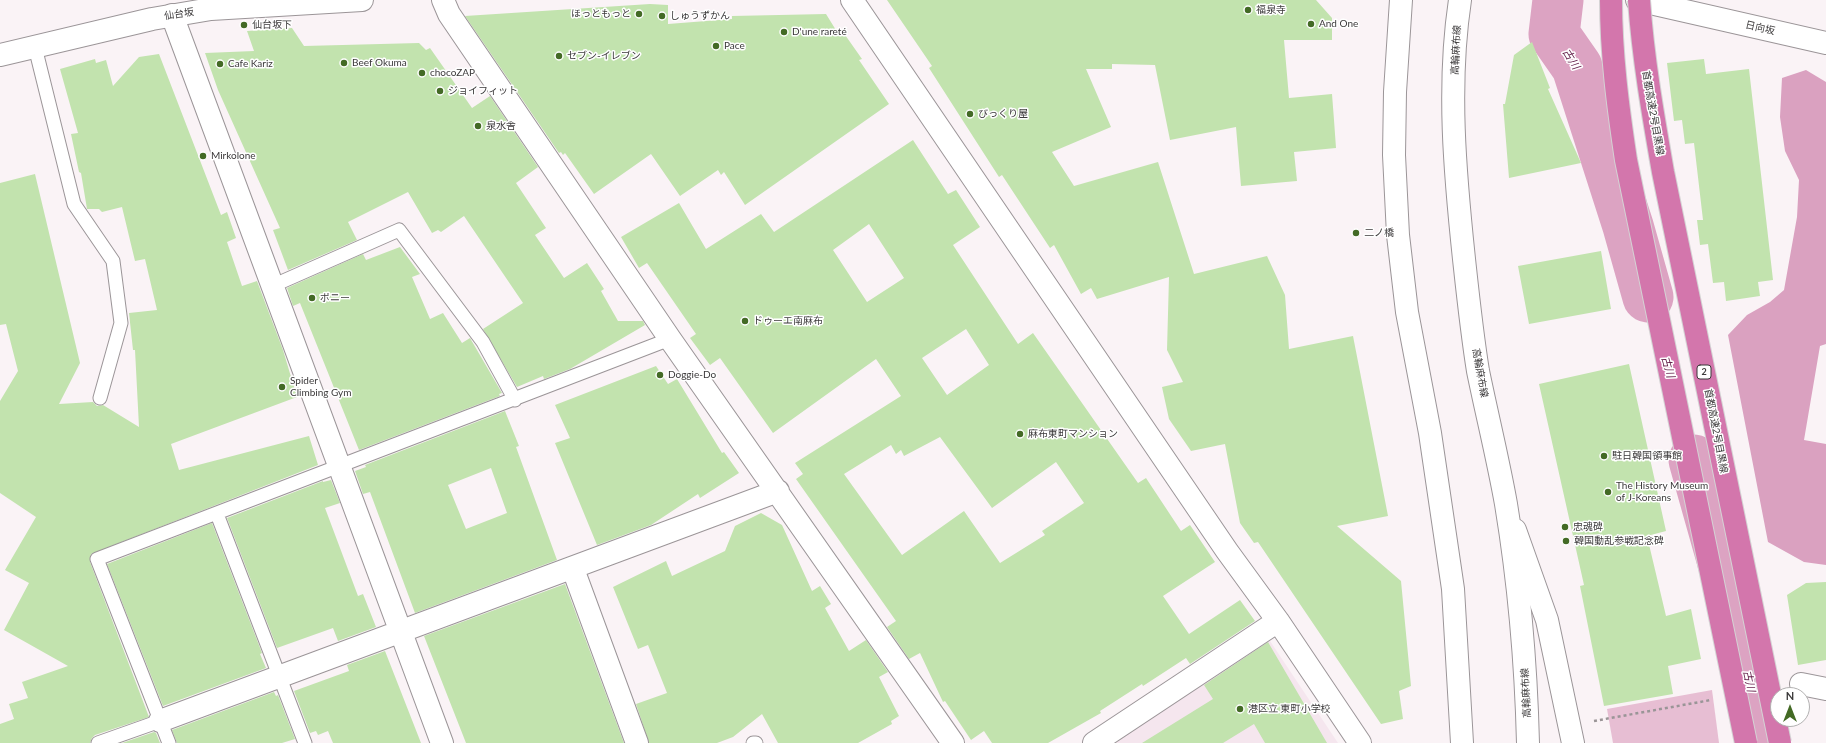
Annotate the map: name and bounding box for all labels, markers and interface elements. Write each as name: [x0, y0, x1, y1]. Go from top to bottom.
place label: 福泉寺: [1256, 4, 1286, 16]
marker: 福泉寺: [1243, 5, 1253, 15]
street label: 仙台坂: [163, 6, 195, 22]
place label: ほっともっと: [571, 8, 631, 20]
marker: ほっともっと: [634, 9, 644, 19]
place label: しゅうずかん: [670, 10, 730, 22]
marker: しゅうずかん: [657, 11, 667, 21]
place label: And One: [1319, 18, 1358, 30]
place label: 仙台坂下: [252, 19, 292, 31]
marker: And One: [1306, 19, 1316, 29]
street label: 日向坂: [1744, 19, 1776, 37]
marker: 仙台坂下: [239, 20, 249, 30]
street label: 高輪麻布線: [1449, 25, 1463, 75]
place label: D'une rareté: [792, 26, 847, 38]
marker: D'une rareté: [779, 27, 789, 37]
place label: Pace: [724, 40, 745, 52]
marker: Pace: [711, 41, 721, 51]
water label: 古川: [1560, 46, 1582, 72]
place label: セブン-イレブン: [567, 50, 641, 62]
marker: セブン-イレブン: [554, 51, 564, 61]
place label: Beef Okuma: [352, 57, 407, 69]
place label: Cafe Kariz: [228, 58, 273, 70]
marker: Beef Okuma: [339, 58, 349, 68]
marker: Cafe Kariz: [215, 59, 225, 69]
place label: chocoZAP: [430, 67, 475, 79]
marker: chocoZAP: [417, 68, 427, 78]
street label: 首都高速2号目黒線: [1640, 70, 1666, 156]
place label: ジョイフィット: [448, 85, 518, 97]
marker: ジョイフィット: [435, 86, 445, 96]
place label: びっくり屋: [978, 108, 1028, 120]
marker: びっくり屋: [965, 109, 975, 119]
place label: 泉水舎: [486, 120, 516, 132]
marker: 泉水舎: [473, 121, 483, 131]
place label: Mirkolone: [211, 150, 256, 162]
marker: Mirkolone: [198, 151, 208, 161]
place label: 二ノ橋: [1364, 227, 1394, 239]
marker: 二ノ橋: [1351, 228, 1361, 238]
place label: ポニー: [320, 292, 350, 304]
marker: ポニー: [307, 293, 317, 303]
place label: ドゥーエ南麻布: [753, 315, 823, 327]
marker: ドゥーエ南麻布: [740, 316, 750, 326]
street label: 高輪麻布線: [1470, 347, 1490, 399]
water label: 古川: [1659, 355, 1677, 379]
road number: 2: [1697, 365, 1711, 379]
place label: Doggie-Do: [668, 369, 716, 381]
marker: Doggie-Do: [655, 370, 665, 380]
place label: Spider Climbing Gym: [290, 375, 351, 398]
marker: Spider Climbing Gym: [277, 382, 287, 392]
street label: 首都高速2号目黒線: [1702, 388, 1730, 474]
place label: 麻布東町マンション: [1028, 428, 1118, 440]
marker: 麻布東町マンション: [1015, 429, 1025, 439]
place label: 駐日韓国領事館: [1612, 450, 1682, 462]
marker: 駐日韓国領事館: [1599, 451, 1609, 461]
place label: The History Museum of J-Koreans: [1616, 480, 1708, 504]
marker: The History Museum of J-Koreans: [1603, 487, 1613, 497]
place label: 忠魂碑: [1573, 521, 1603, 533]
marker: 忠魂碑: [1560, 522, 1570, 532]
place label: 韓国動乱参戦記念碑: [1574, 535, 1664, 547]
marker: 韓国動乱参戦記念碑: [1561, 536, 1571, 546]
street label: 高輪麻布線: [1519, 668, 1533, 718]
water label: 古川: [1740, 669, 1758, 693]
north arrow: [1770, 687, 1810, 727]
text: N: [1786, 689, 1794, 702]
place label: 港区立 東町小学校: [1248, 703, 1331, 715]
marker: 港区立 東町小学校: [1235, 704, 1245, 714]

